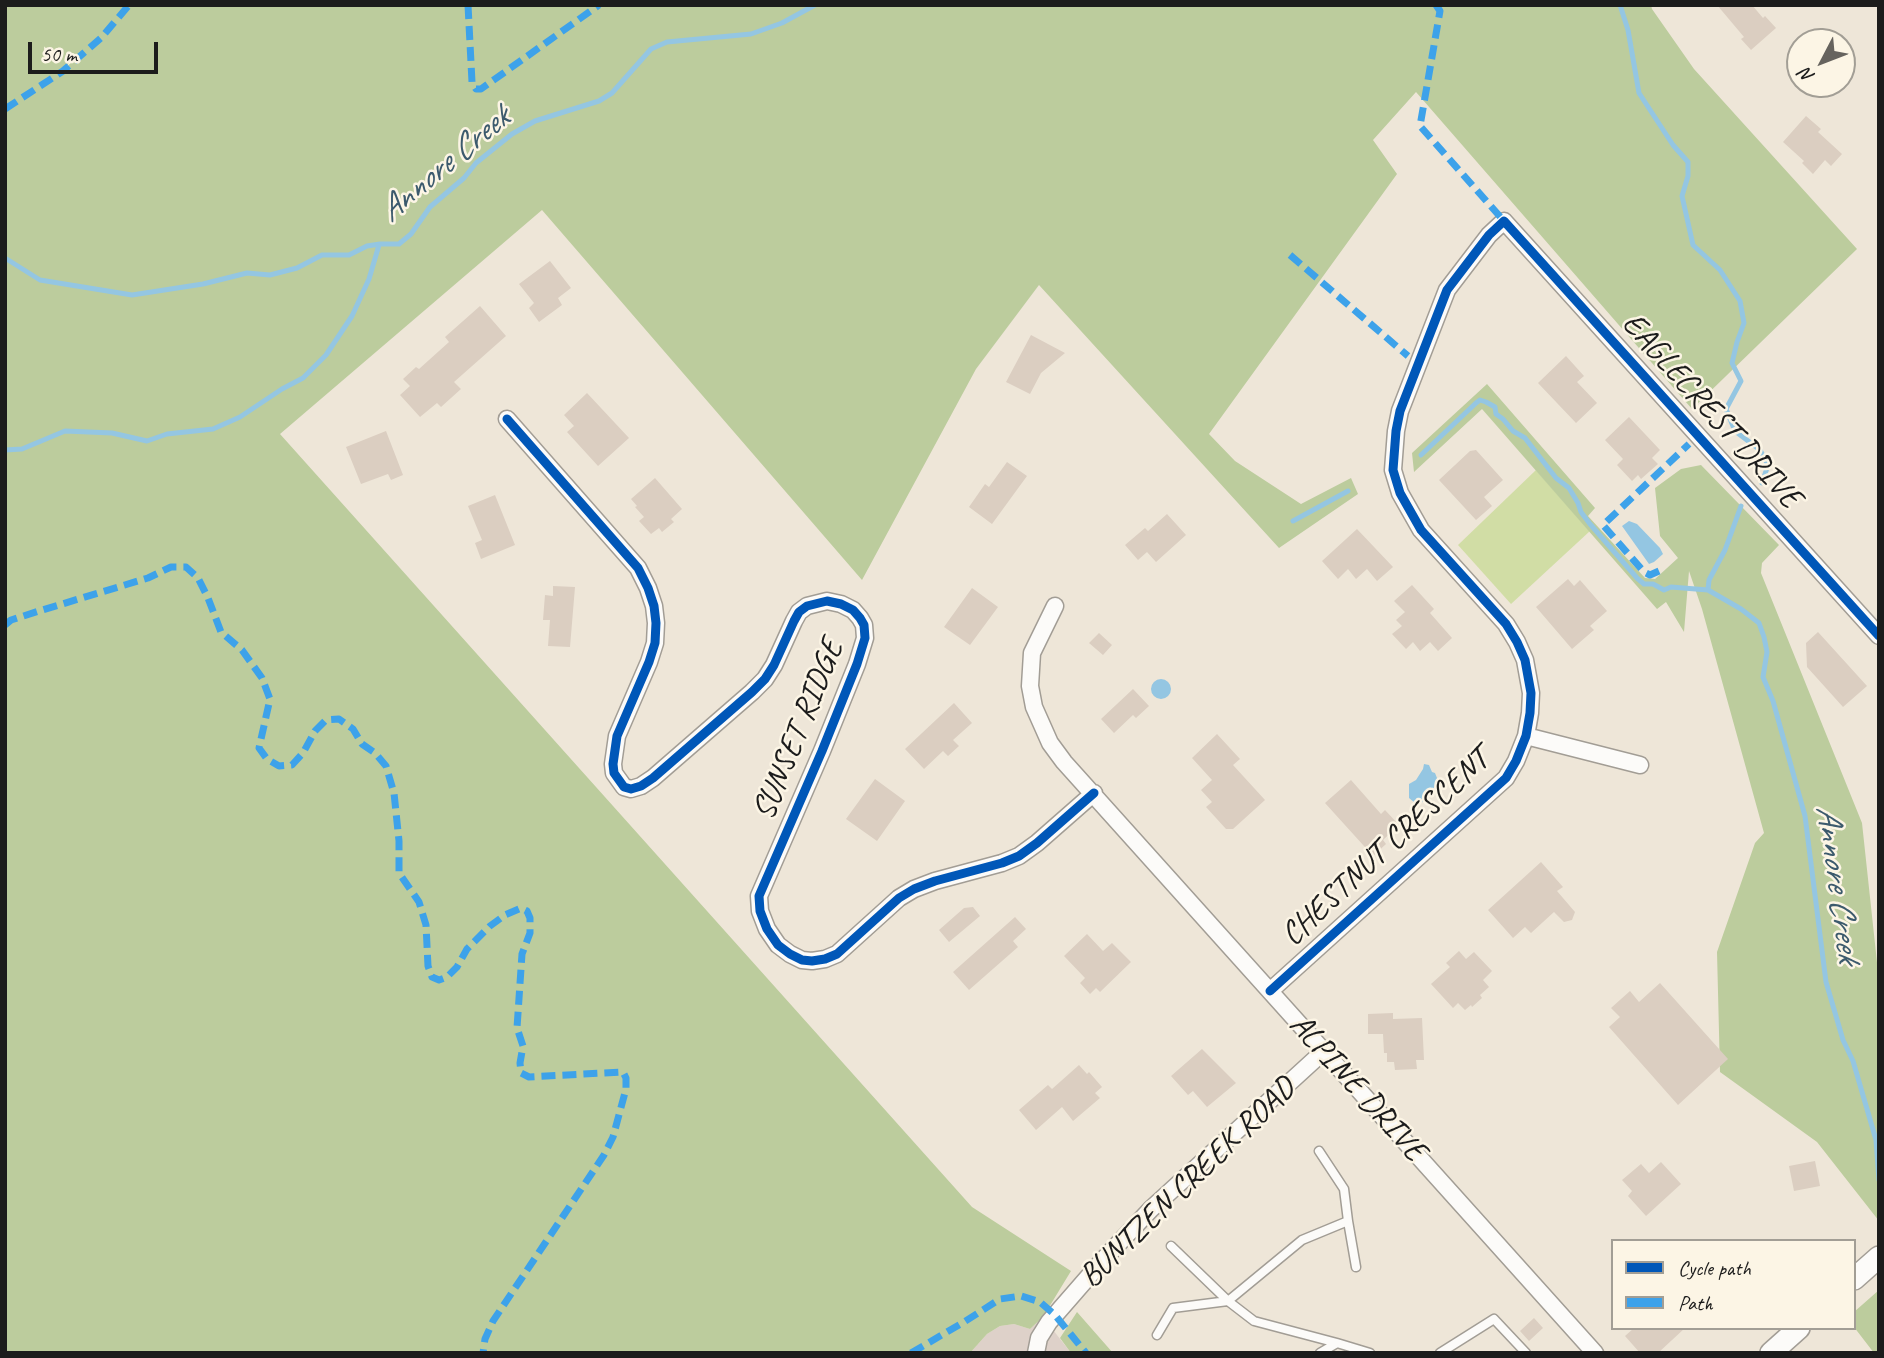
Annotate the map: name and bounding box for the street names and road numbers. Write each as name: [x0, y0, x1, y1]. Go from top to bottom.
street label: EAGLECREST DRIVE: [1613, 305, 1809, 517]
street label: SUNSET RIDGE: [745, 634, 853, 826]
street label: CHESTNUT CRESCENT: [1273, 741, 1499, 955]
street label: ALPINE DRIVE: [1280, 1006, 1434, 1170]
street label: BUNTZEN CREEK ROAD: [1071, 1069, 1305, 1297]

